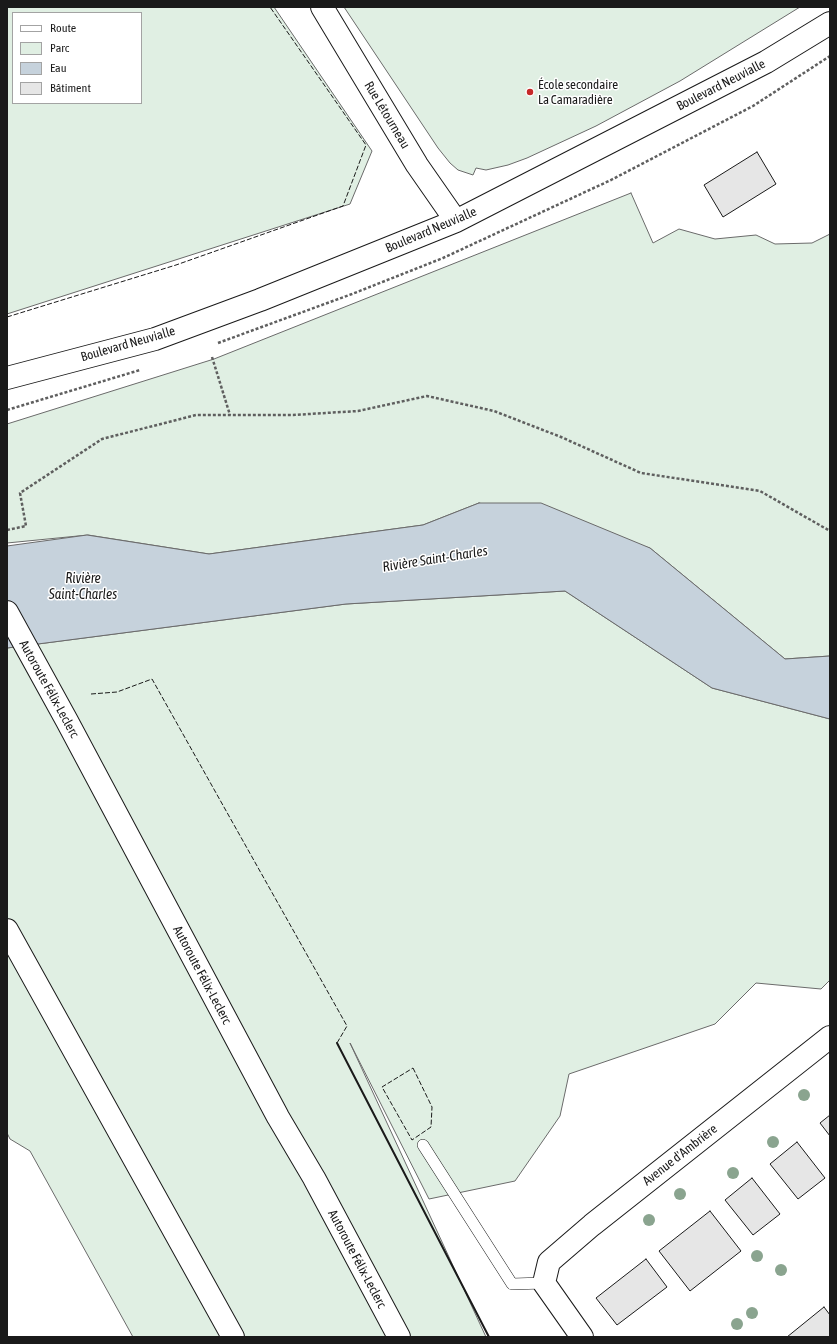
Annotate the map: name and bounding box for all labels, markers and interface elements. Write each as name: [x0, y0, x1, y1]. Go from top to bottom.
legend: [12, 12, 142, 104]
text: Route: [50, 21, 76, 35]
text: Parc: [50, 41, 69, 55]
street label: Boulevard Neuvialle: [674, 56, 768, 114]
text: Eau: [50, 61, 67, 75]
place label: École secondaire La Camaradière: [538, 77, 618, 108]
street label: Rue Létourneau: [361, 79, 413, 151]
text: Bâtiment: [50, 81, 91, 95]
marker: École secondaire La Camaradière: [525, 87, 535, 97]
street label: Boulevard Neuvialle: [383, 204, 479, 256]
street label: Boulevard Neuvialle: [79, 323, 177, 365]
water label: Rivière Saint-Charles: [381, 542, 489, 576]
water label: Rivière Saint-Charles: [49, 571, 117, 604]
street label: Autoroute Félix-Leclerc: [16, 637, 82, 741]
street label: Autoroute Félix-Leclerc: [169, 923, 235, 1027]
street label: Avenue d'Ambrière: [640, 1121, 720, 1189]
street label: Autoroute Félix-Leclerc: [324, 1207, 390, 1311]

